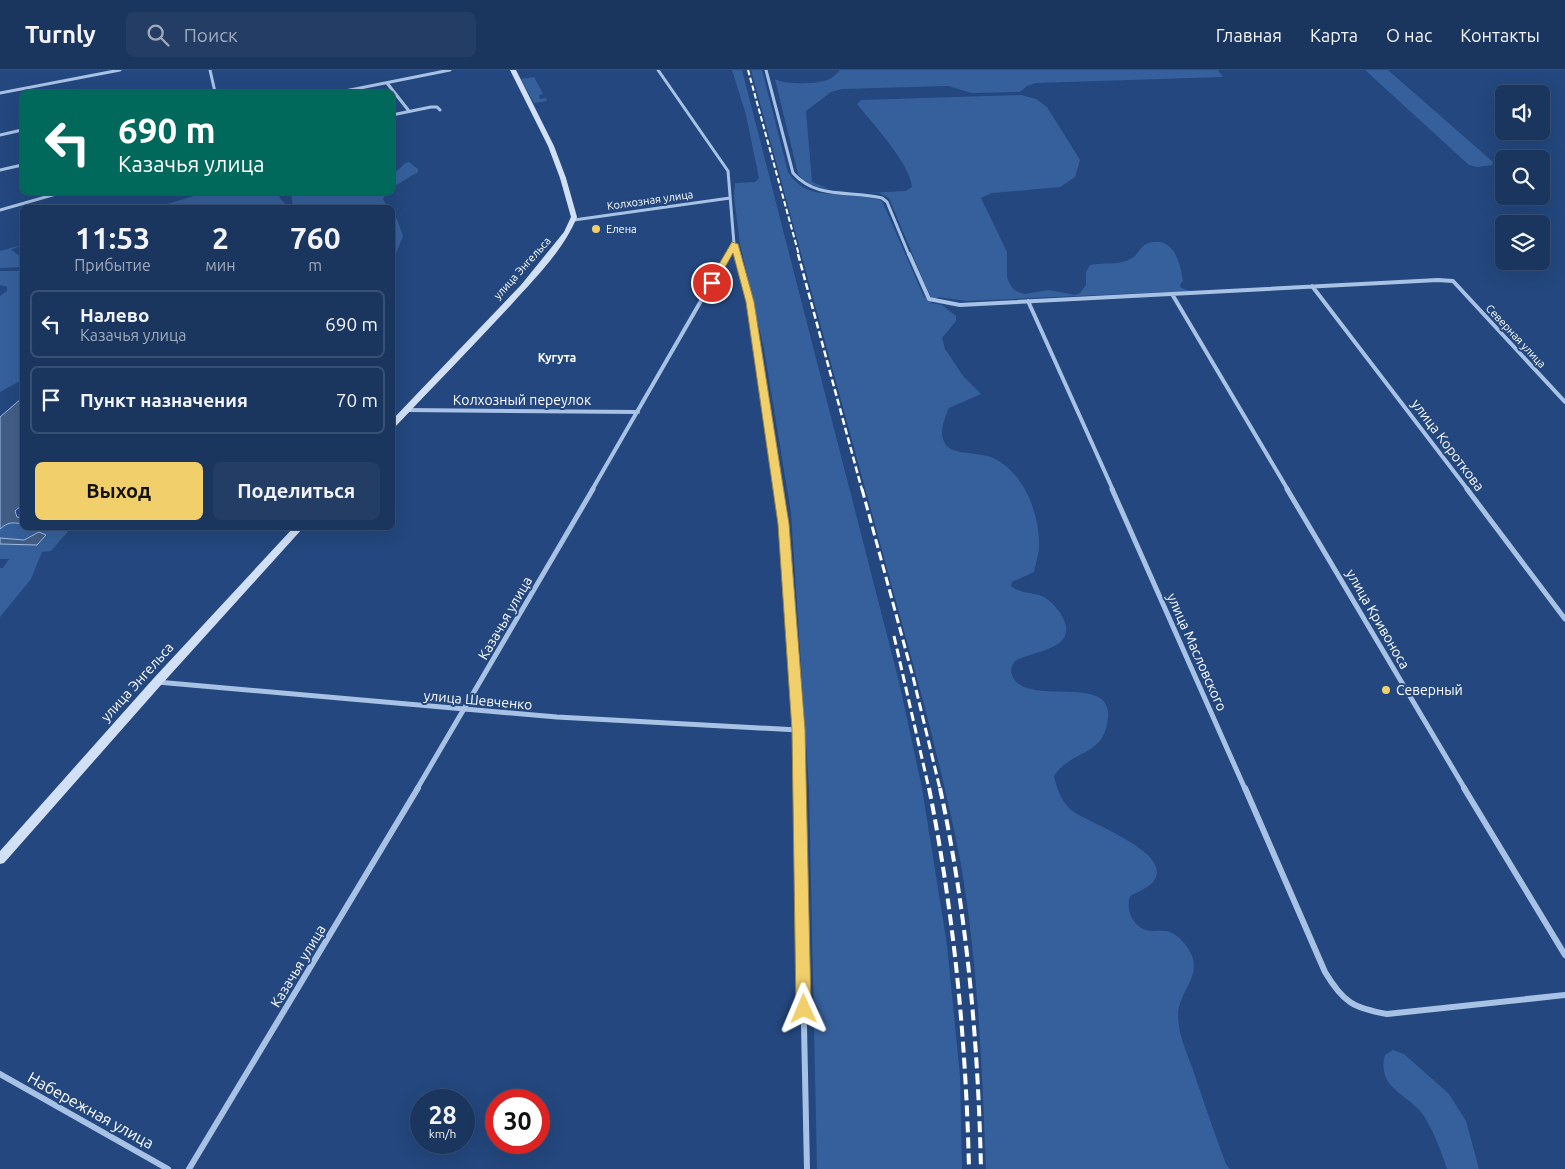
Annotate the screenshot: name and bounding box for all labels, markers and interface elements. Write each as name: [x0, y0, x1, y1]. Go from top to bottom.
search box: [126, 12, 476, 57]
text: Turnly: [25, 21, 96, 48]
icon: search: [144, 21, 172, 49]
text: Поиск: [184, 24, 238, 46]
text: Главная: [1216, 25, 1282, 45]
text: Карта: [1310, 25, 1358, 45]
text: О нас: [1386, 25, 1432, 45]
text: Контакты: [1460, 25, 1540, 45]
map controls: [1495, 85, 1550, 270]
button: sound: [1495, 85, 1550, 140]
icon: left: [35, 110, 100, 175]
text: 690 m: [118, 110, 216, 150]
button: search: [1495, 150, 1550, 205]
text: Казачья улица: [118, 151, 265, 176]
street label: Колхозная улица: [606, 188, 694, 212]
button: layers: [1495, 215, 1550, 270]
text: 11:53: [75, 221, 150, 255]
text: 2: [212, 221, 229, 255]
text: 760: [290, 221, 341, 255]
marker: Елена: [590, 223, 602, 235]
place label: Елена: [606, 223, 637, 235]
street label: улица Энгельса: [491, 235, 553, 301]
text: Прибытие: [74, 256, 151, 274]
text: мин: [205, 256, 236, 274]
text: m: [308, 256, 322, 274]
pin: [691, 262, 733, 304]
icon: arrive: [698, 269, 726, 297]
street label: Северная улица: [1484, 302, 1548, 370]
text: Налево: [80, 304, 149, 326]
icon: left: [37, 310, 65, 338]
text: 690 m: [325, 313, 378, 335]
text: Казачья улица: [80, 326, 187, 344]
district label: Кугута: [538, 351, 576, 364]
icon: arrive: [37, 386, 65, 414]
text: Пункт назначения: [80, 389, 248, 411]
text: 70 m: [336, 389, 378, 411]
street label: Колхозный переулок: [453, 392, 591, 408]
street label: улица Короткова: [1408, 396, 1488, 494]
button: Выход: [35, 462, 203, 520]
button: Поделиться: [213, 462, 380, 520]
street label: улица Кривоноса: [1343, 566, 1413, 672]
street label: Казачья улица: [475, 574, 535, 662]
street label: улица Масловского: [1164, 591, 1230, 713]
street label: улица Энгельса: [97, 639, 177, 725]
place label: Северный: [1396, 682, 1463, 698]
marker: Северный: [1380, 684, 1392, 696]
street label: улица Шевченко: [423, 687, 533, 713]
street label: Казачья улица: [267, 922, 329, 1010]
position arrow: [777, 982, 829, 1034]
street label: Набережная улица: [25, 1068, 157, 1152]
speed limit sign: 30: [485, 1089, 550, 1154]
text: 28: [428, 1101, 457, 1129]
text: km/h: [429, 1127, 456, 1140]

